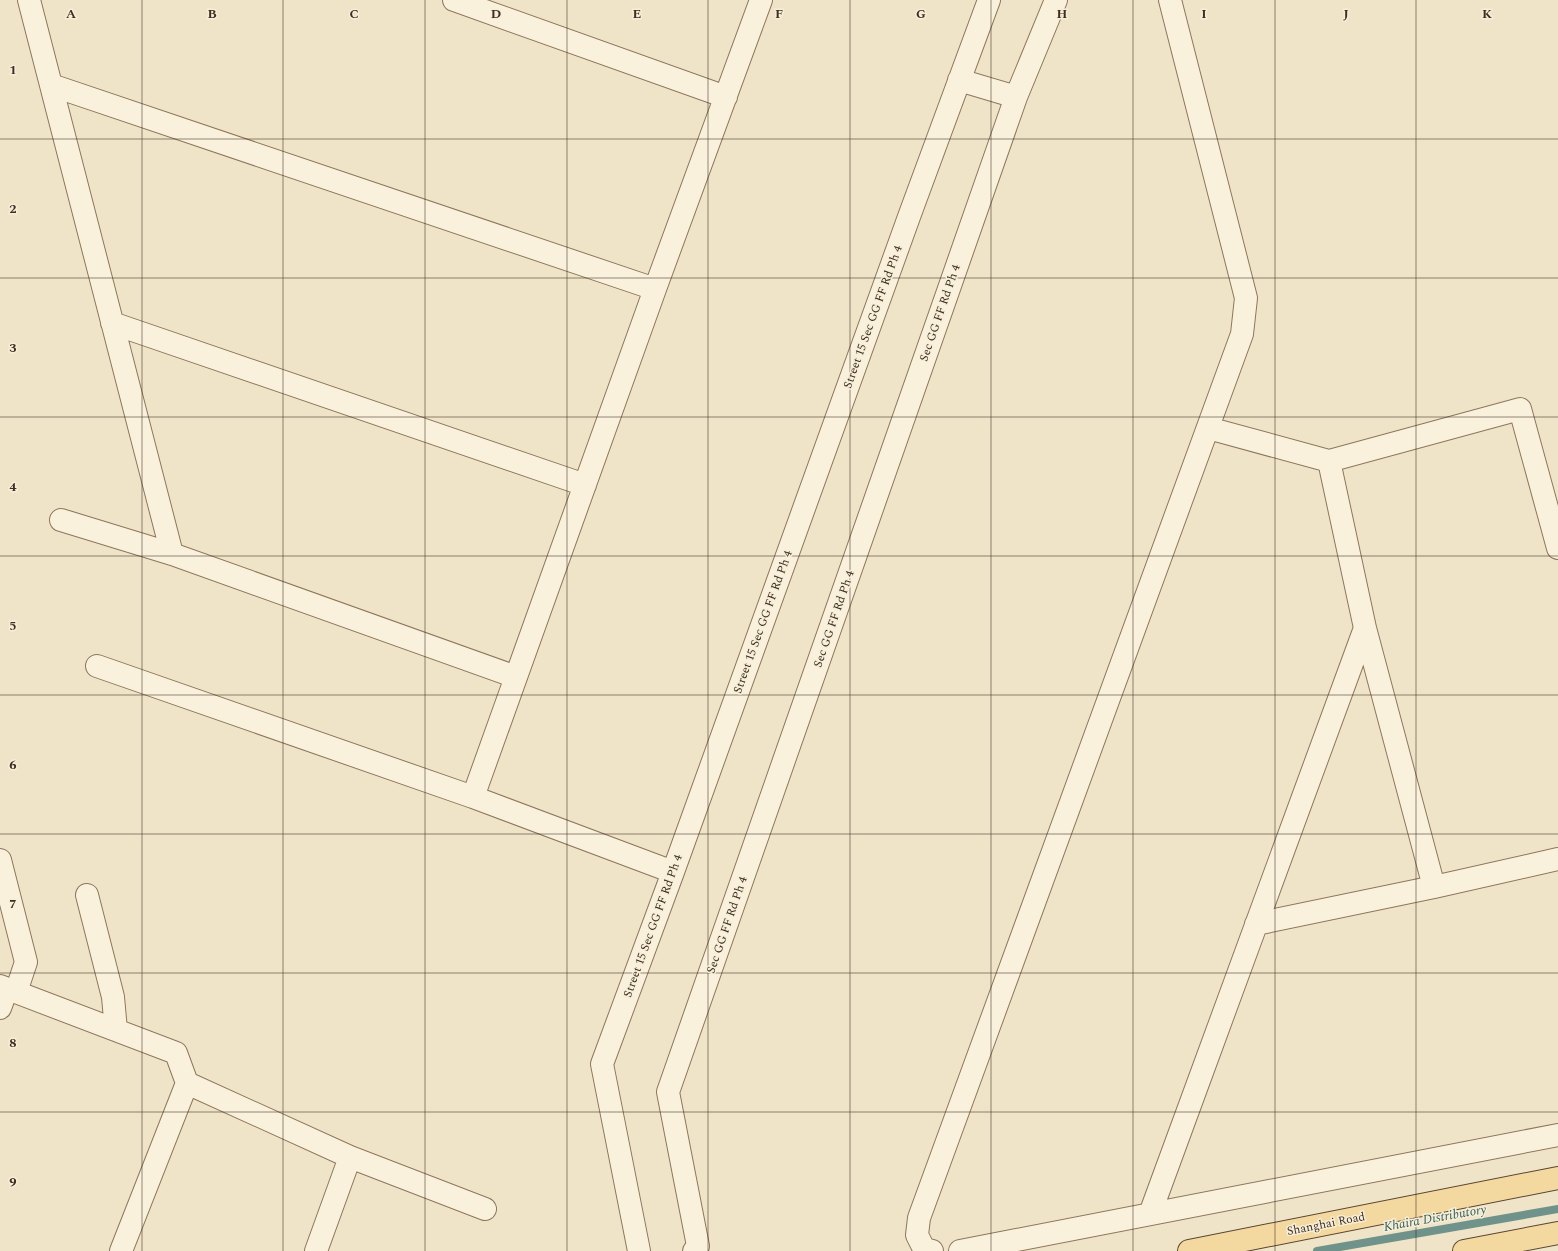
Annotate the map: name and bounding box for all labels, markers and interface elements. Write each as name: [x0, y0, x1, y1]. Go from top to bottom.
text: A: [66, 4, 76, 24]
text: B: [207, 4, 217, 24]
text: C: [349, 4, 359, 24]
text: D: [491, 4, 501, 24]
text: E: [633, 4, 642, 24]
text: F: [775, 4, 783, 24]
text: G: [916, 4, 926, 24]
text: H: [1057, 4, 1068, 24]
text: I: [1201, 4, 1207, 24]
text: J: [1343, 4, 1349, 24]
text: K: [1482, 4, 1492, 24]
text: 1: [9, 60, 17, 80]
text: 2: [9, 199, 17, 219]
street label: Street 15 Sec GG FF Rd Ph 4: [838, 243, 908, 391]
street label: Sec GG FF Rd Ph 4: [914, 262, 966, 364]
text: 3: [9, 338, 17, 358]
text: 4: [9, 477, 17, 497]
street label: Street 15 Sec GG FF Rd Ph 4: [728, 548, 798, 696]
street label: Sec GG FF Rd Ph 4: [808, 568, 860, 670]
text: 5: [9, 616, 17, 636]
text: 6: [9, 755, 17, 775]
street label: Street 15 Sec GG FF Rd Ph 4: [618, 852, 688, 1000]
street label: Sec GG FF Rd Ph 4: [701, 874, 753, 976]
text: 7: [9, 894, 17, 914]
text: 8: [9, 1033, 17, 1053]
text: 9: [9, 1172, 17, 1192]
water label: Khaira Distributory: [1382, 1199, 1488, 1237]
street label: Shanghai Road: [1285, 1207, 1367, 1241]

